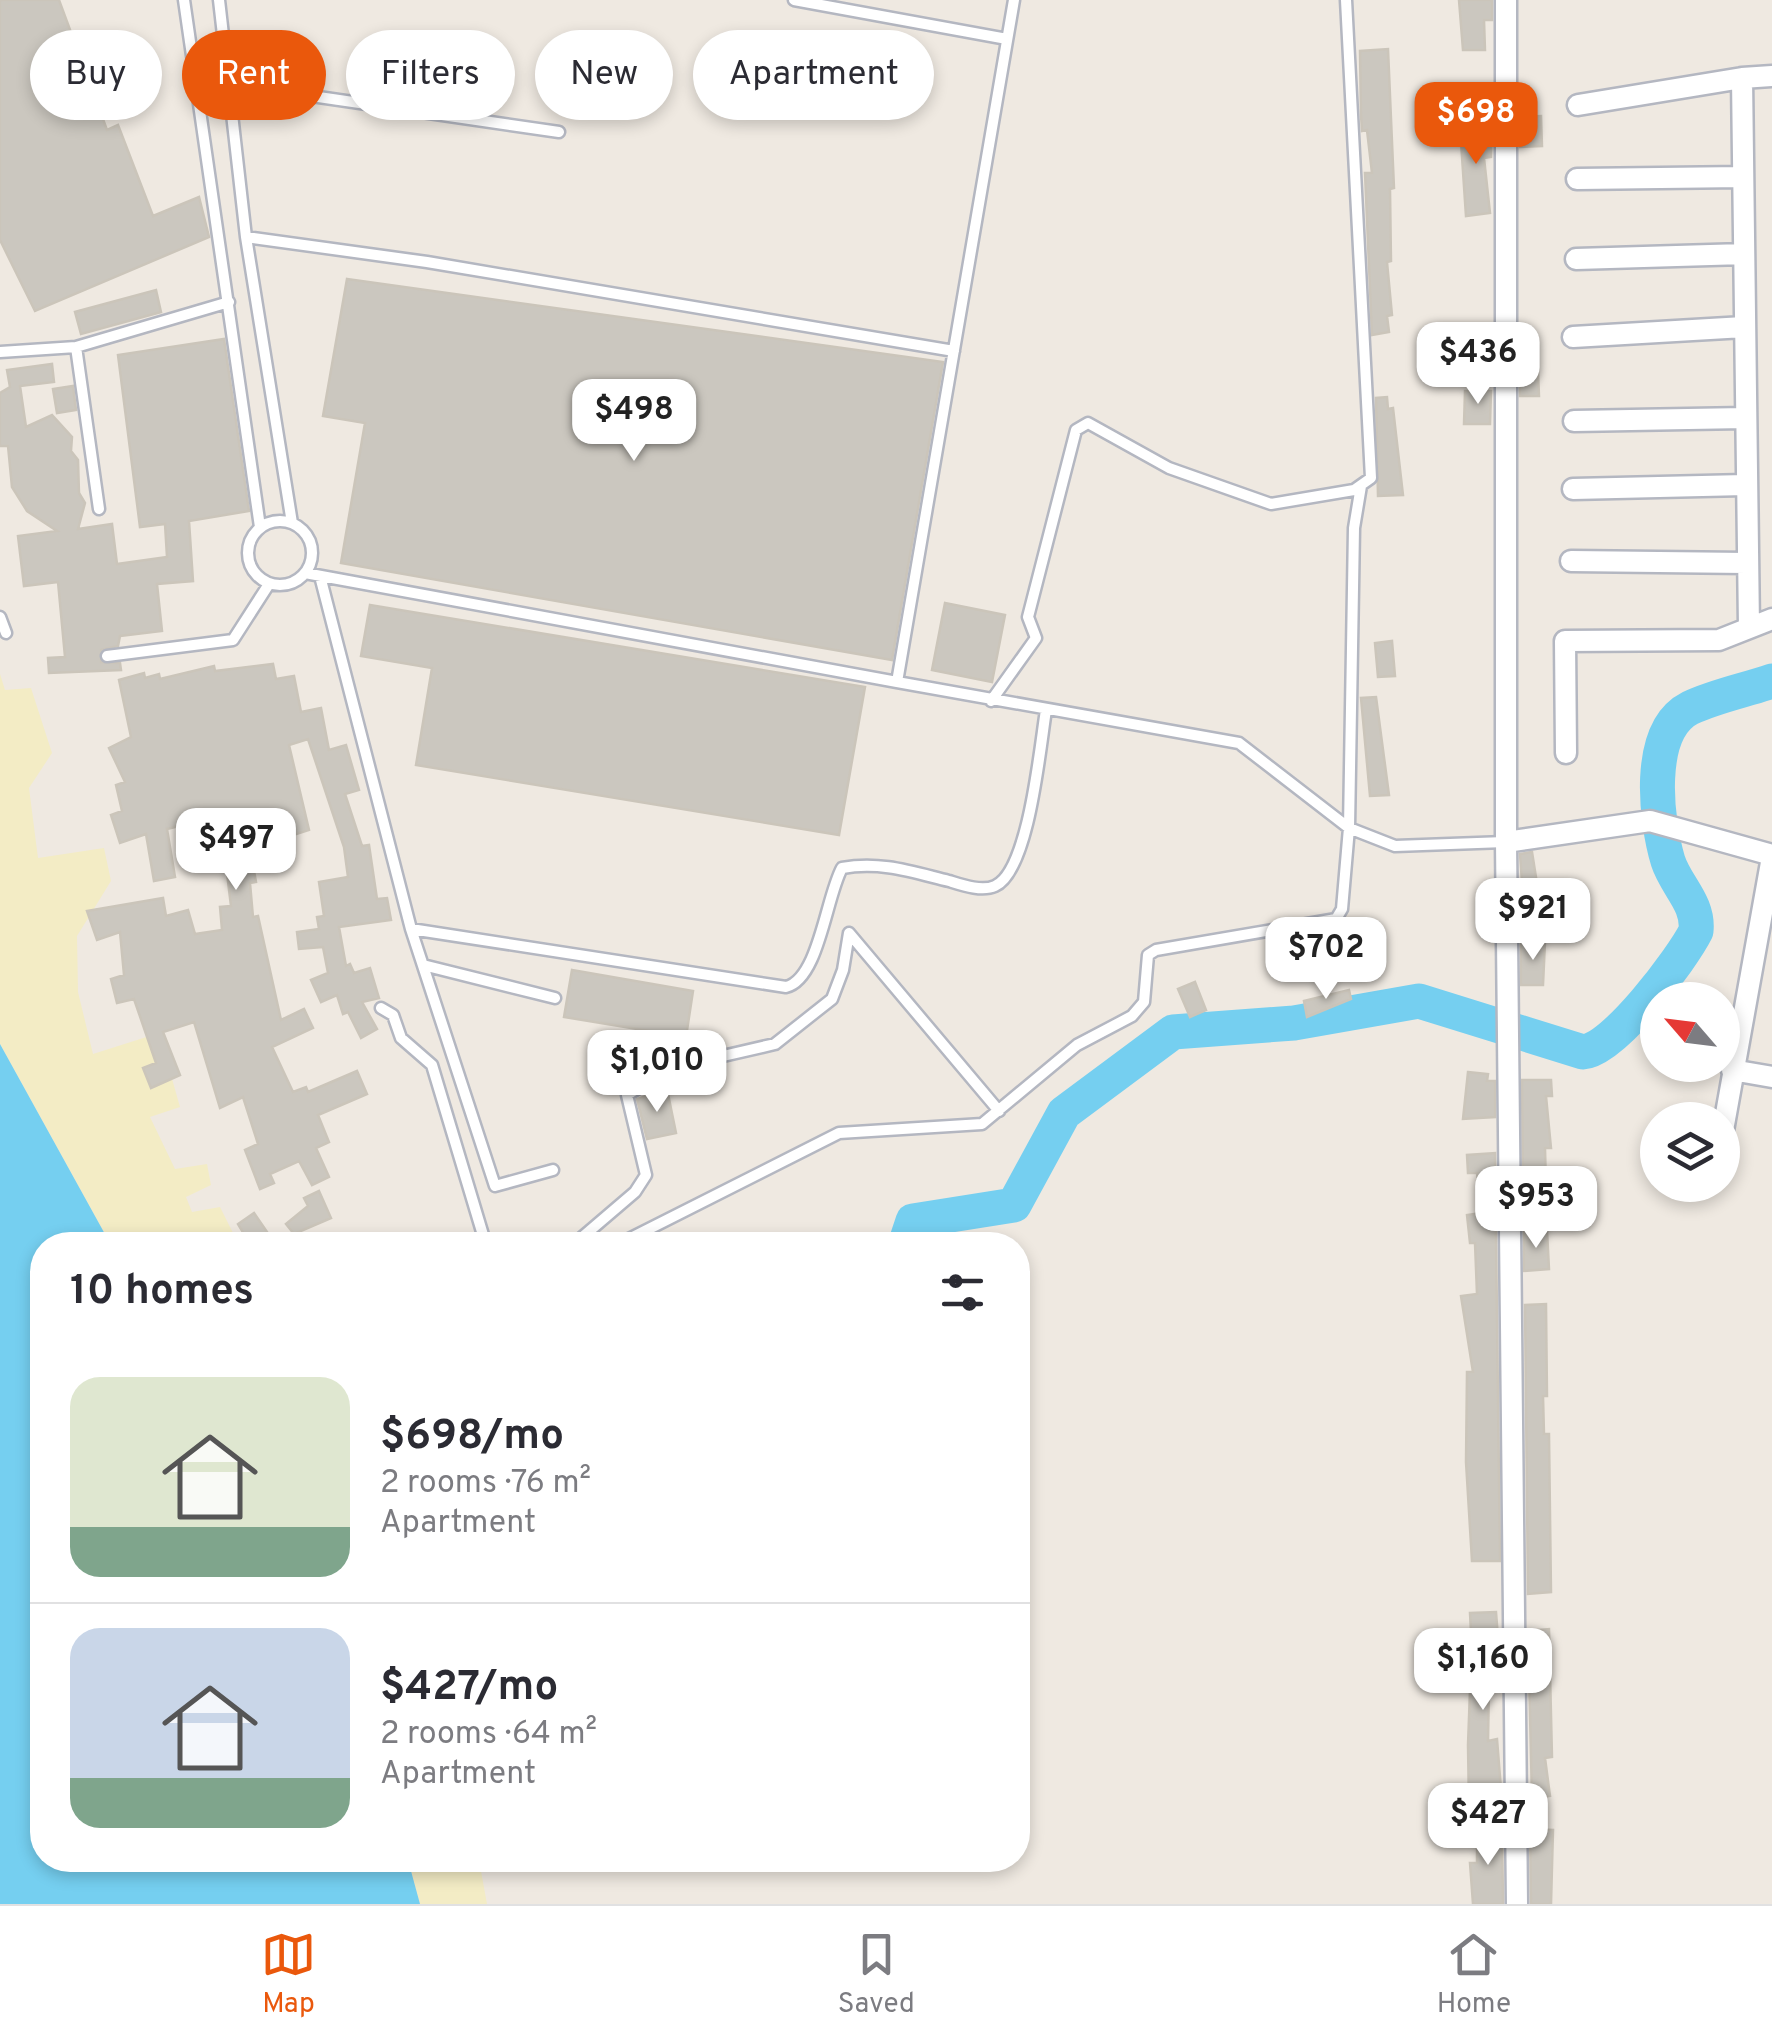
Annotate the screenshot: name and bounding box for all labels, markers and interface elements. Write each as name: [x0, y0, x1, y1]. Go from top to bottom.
chip: Buy: [30, 30, 162, 120]
chip: Rent: [182, 30, 326, 120]
chip: Filters: [346, 30, 515, 120]
chip: New: [535, 30, 673, 120]
chip: Apartment: [693, 30, 934, 120]
pin: $698: [1417, 82, 1535, 167]
text: $698: [1437, 94, 1515, 134]
pin: $436: [1419, 322, 1537, 407]
text: $436: [1439, 334, 1517, 374]
pin: $498: [575, 379, 693, 464]
text: $498: [594, 391, 674, 431]
pin: $497: [177, 808, 295, 893]
text: $497: [198, 820, 274, 860]
pin: $921: [1474, 878, 1592, 963]
text: $921: [1497, 890, 1569, 930]
pin: $702: [1267, 917, 1385, 1002]
text: $702: [1287, 929, 1365, 969]
north arrow: [1640, 982, 1740, 1082]
map controls: [1640, 982, 1740, 1202]
pin: $1,010: [576, 1030, 738, 1115]
text: $1,010: [609, 1042, 705, 1082]
button: layers: [1640, 1102, 1740, 1202]
pin: $953: [1477, 1166, 1595, 1251]
text: $953: [1497, 1178, 1575, 1218]
icon: filters: [935, 1265, 990, 1320]
text: 10 homes: [70, 1266, 254, 1319]
text: $698/mo: [380, 1411, 564, 1464]
icon: home: [150, 1417, 270, 1537]
text: 2 rooms · 76 m²: [380, 1464, 591, 1504]
text: Apartment: [380, 1504, 536, 1544]
pin: $1,160: [1402, 1628, 1564, 1713]
text: $1,160: [1436, 1640, 1530, 1680]
text: $427/mo: [380, 1662, 558, 1715]
icon: home: [150, 1668, 270, 1788]
text: 2 rooms · 64 m²: [380, 1715, 597, 1755]
text: Apartment: [380, 1755, 536, 1795]
pin: $427: [1429, 1783, 1547, 1868]
text: $427: [1450, 1795, 1526, 1835]
tab: Map: [261, 1927, 316, 2023]
tab: Saved: [838, 1927, 915, 2023]
tab: Home: [1437, 1927, 1511, 2023]

